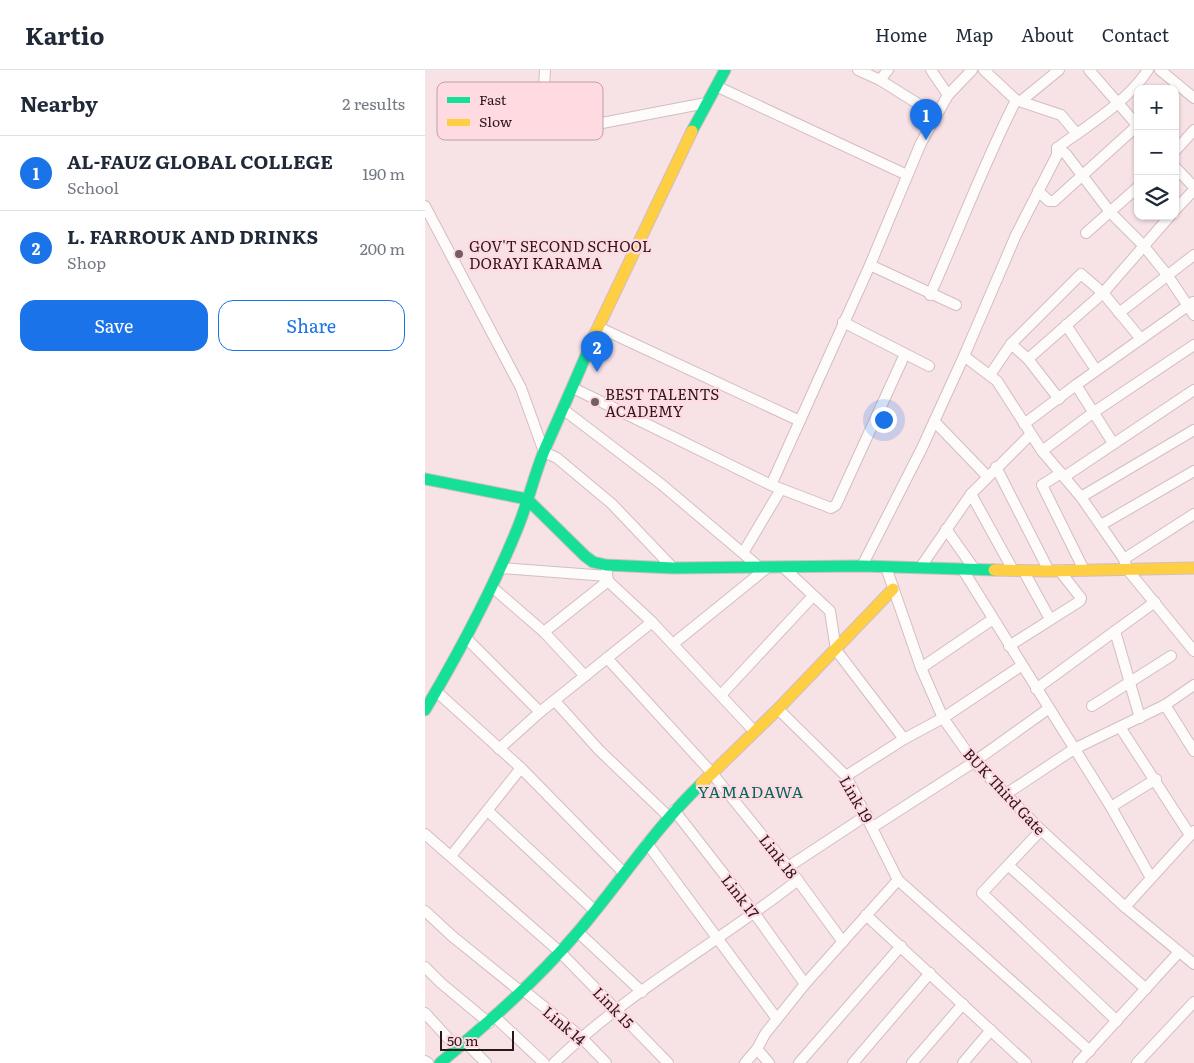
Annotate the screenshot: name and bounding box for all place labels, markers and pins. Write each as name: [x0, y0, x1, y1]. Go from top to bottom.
pin: 1: [910, 99, 942, 140]
place label: GOV'T SECOND SCHOOL DORAYI KARAMA: [469, 234, 652, 274]
marker: GOV'T SECOND SCHOOL DORAYI KARAMA: [453, 248, 465, 260]
pin: 2: [581, 331, 613, 372]
place label: BEST TALENTS ACADEMY: [605, 382, 719, 422]
marker: BEST TALENTS ACADEMY: [589, 396, 601, 408]

